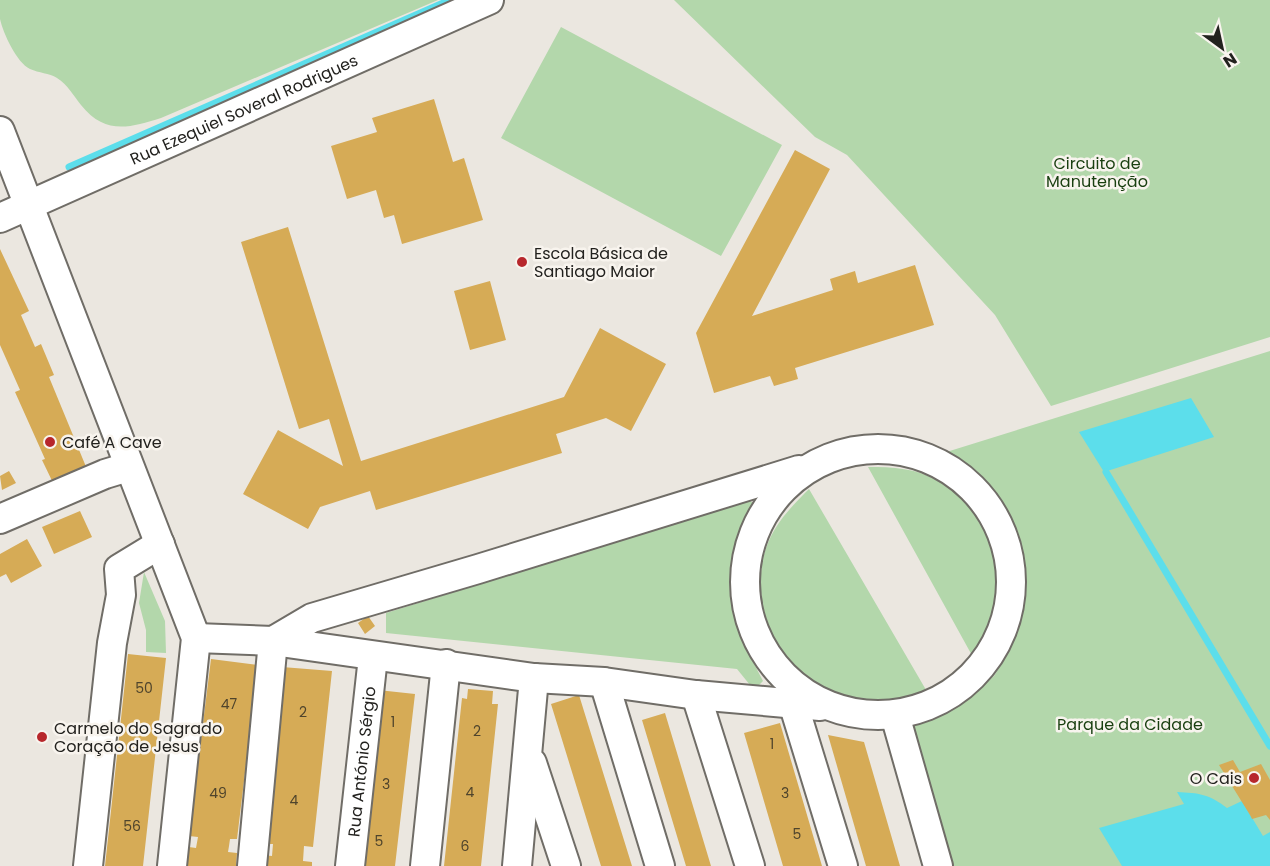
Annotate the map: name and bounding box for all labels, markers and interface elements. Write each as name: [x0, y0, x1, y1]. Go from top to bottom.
north arrow: [1192, 18, 1252, 78]
text: N: [1219, 47, 1241, 73]
street label: Rua Ezequiel Soveral Rodrigues: [126, 49, 362, 171]
park label: Circuito de Manutenção: [1046, 152, 1148, 193]
place label: Escola Básica de Santiago Maior: [534, 242, 668, 283]
marker: Escola Básica de Santiago Maior: [515, 255, 529, 269]
place label: Café A Cave: [62, 431, 162, 454]
marker: Café A Cave: [43, 435, 57, 449]
house number: 50: [135, 678, 153, 698]
street label: Rua António Sérgio: [342, 685, 382, 838]
house number: 47: [221, 694, 238, 714]
house number: 2: [299, 702, 307, 722]
house number: 1: [391, 712, 395, 732]
park label: Parque da Cidade: [1057, 713, 1203, 736]
place label: Carmelo do Sagrado Coração de Jesus: [54, 717, 222, 758]
house number: 2: [473, 721, 481, 741]
marker: Carmelo do Sagrado Coração de Jesus: [35, 730, 49, 744]
house number: 1: [770, 734, 774, 754]
place label: O Cais: [1190, 767, 1242, 790]
marker: O Cais: [1247, 771, 1261, 785]
house number: 3: [382, 774, 390, 794]
house number: 4: [466, 782, 475, 802]
house number: 49: [209, 783, 227, 803]
house number: 3: [781, 783, 789, 803]
house number: 4: [290, 790, 299, 810]
house number: 56: [123, 816, 141, 836]
house number: 5: [793, 824, 801, 844]
house number: 5: [375, 831, 383, 851]
house number: 6: [461, 836, 470, 856]

